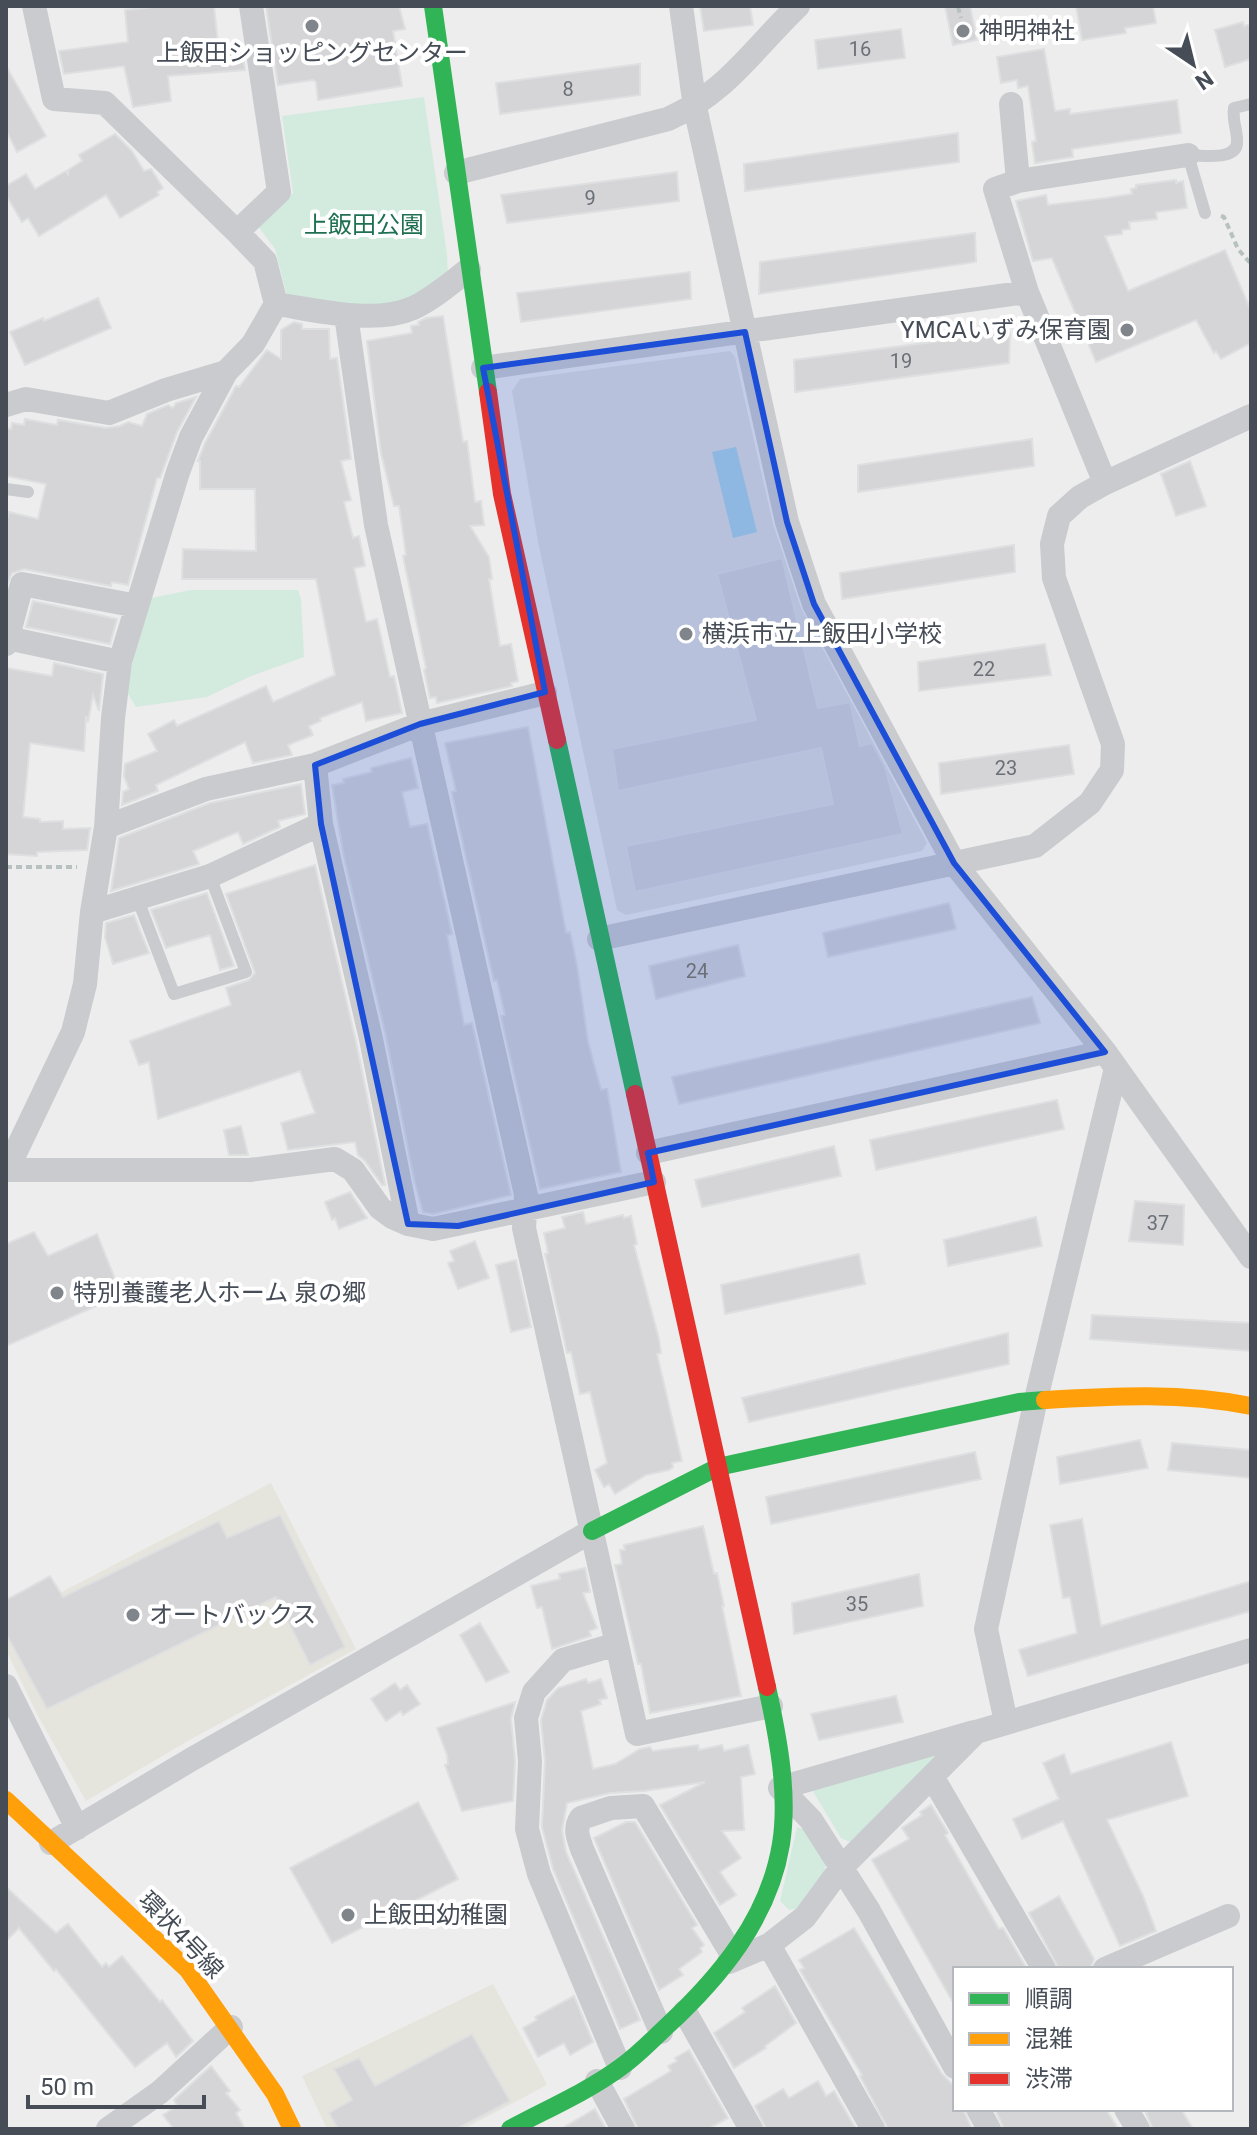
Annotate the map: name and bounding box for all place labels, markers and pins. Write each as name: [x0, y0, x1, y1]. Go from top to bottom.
marker: 上飯田ショッピングセンター: [303, 17, 321, 35]
place label: 神明神社: [979, 17, 1075, 45]
marker: 神明神社: [954, 22, 972, 40]
place label: 上飯田ショッピングセンター: [156, 39, 468, 67]
place label: YMCAいずみ保育園: [900, 316, 1111, 344]
marker: YMCAいずみ保育園: [1118, 321, 1136, 339]
place label: 横浜市立上飯田小学校: [702, 620, 942, 648]
marker: 横浜市立上飯田小学校: [677, 625, 695, 643]
place label: 特別養護老人ホーム 泉の郷: [73, 1279, 366, 1307]
marker: 特別養護老人ホーム 泉の郷: [48, 1284, 66, 1302]
place label: オートバックス: [149, 1601, 316, 1629]
marker: オートバックス: [124, 1606, 142, 1624]
place label: 上飯田幼稚園: [364, 1901, 508, 1929]
marker: 上飯田幼稚園: [339, 1906, 357, 1924]

